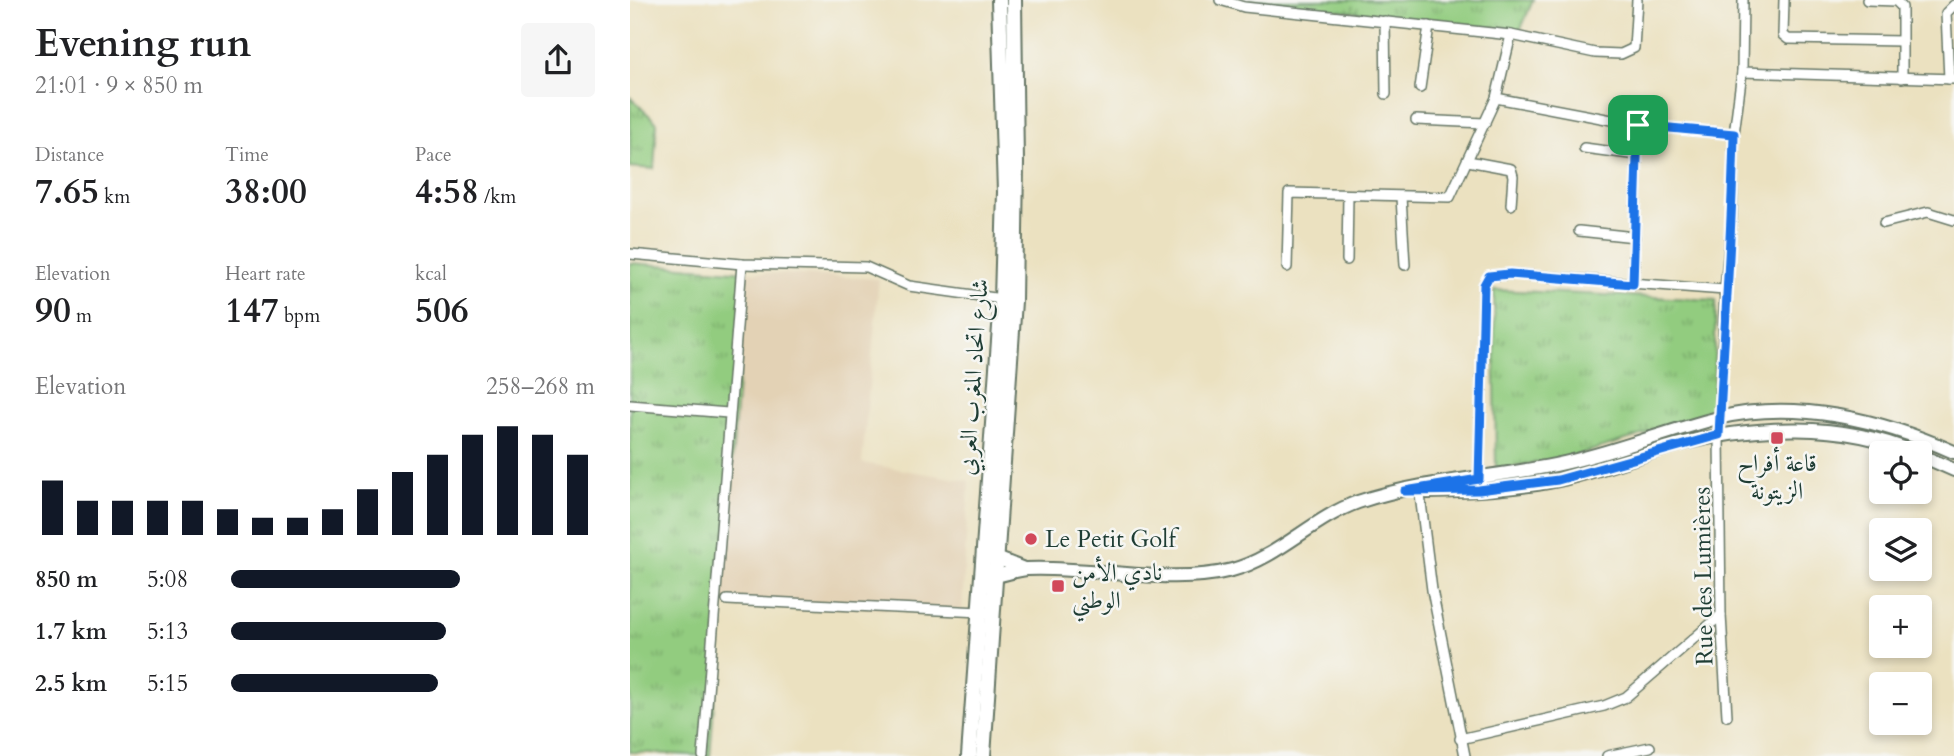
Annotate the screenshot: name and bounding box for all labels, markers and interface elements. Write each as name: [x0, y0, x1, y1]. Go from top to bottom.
text: Evening run: [35, 18, 251, 70]
button: share: [521, 23, 595, 97]
text: 21:01 · 9 × 850 m: [35, 70, 203, 101]
pin: [1608, 95, 1668, 155]
icon: arrive: [1619, 106, 1657, 144]
text: Distance: [35, 142, 104, 168]
text: Time: [225, 142, 269, 168]
text: Pace: [415, 142, 452, 168]
text: 7.65: [35, 168, 99, 216]
text: 38:00: [225, 168, 307, 216]
text: 4:58: [415, 168, 479, 216]
text: km: [99, 184, 130, 210]
text: /km: [479, 184, 516, 210]
text: Elevation: [35, 261, 110, 287]
text: Heart rate: [225, 261, 306, 287]
text: kcal: [415, 261, 447, 287]
street label: شارع اتحاد المغرب العربي: [950, 278, 1000, 477]
text: 90: [35, 287, 71, 335]
text: 147: [225, 287, 279, 335]
text: 506: [415, 287, 469, 335]
text: m: [71, 303, 92, 329]
text: bpm: [279, 303, 320, 329]
text: Elevation: [35, 371, 126, 402]
text: 258–268 m: [486, 371, 595, 402]
marker: قاعة أفراح الزيتونة: [1769, 430, 1785, 446]
map controls: [1869, 441, 1932, 735]
button: locate: [1869, 441, 1932, 504]
place label: قاعة أفراح الزيتونة: [1737, 446, 1817, 508]
street label: Rue des Lumières: [1685, 486, 1722, 666]
button: layers: [1869, 518, 1932, 581]
place label: Le Petit Golf: [1045, 523, 1179, 556]
marker: Le Petit Golf: [1023, 531, 1039, 547]
place label: نادي الأمن الوطني: [1072, 556, 1162, 622]
text: 850 m: [35, 564, 98, 595]
text: 5:08: [147, 564, 188, 595]
marker: نادي الأمن الوطني: [1050, 578, 1066, 594]
button: +: [1869, 595, 1932, 658]
text: 1.7 km: [35, 616, 107, 647]
text: 5:13: [147, 616, 188, 647]
text: 2.5 km: [35, 668, 107, 699]
text: 5:15: [147, 668, 188, 699]
button: −: [1869, 672, 1932, 735]

